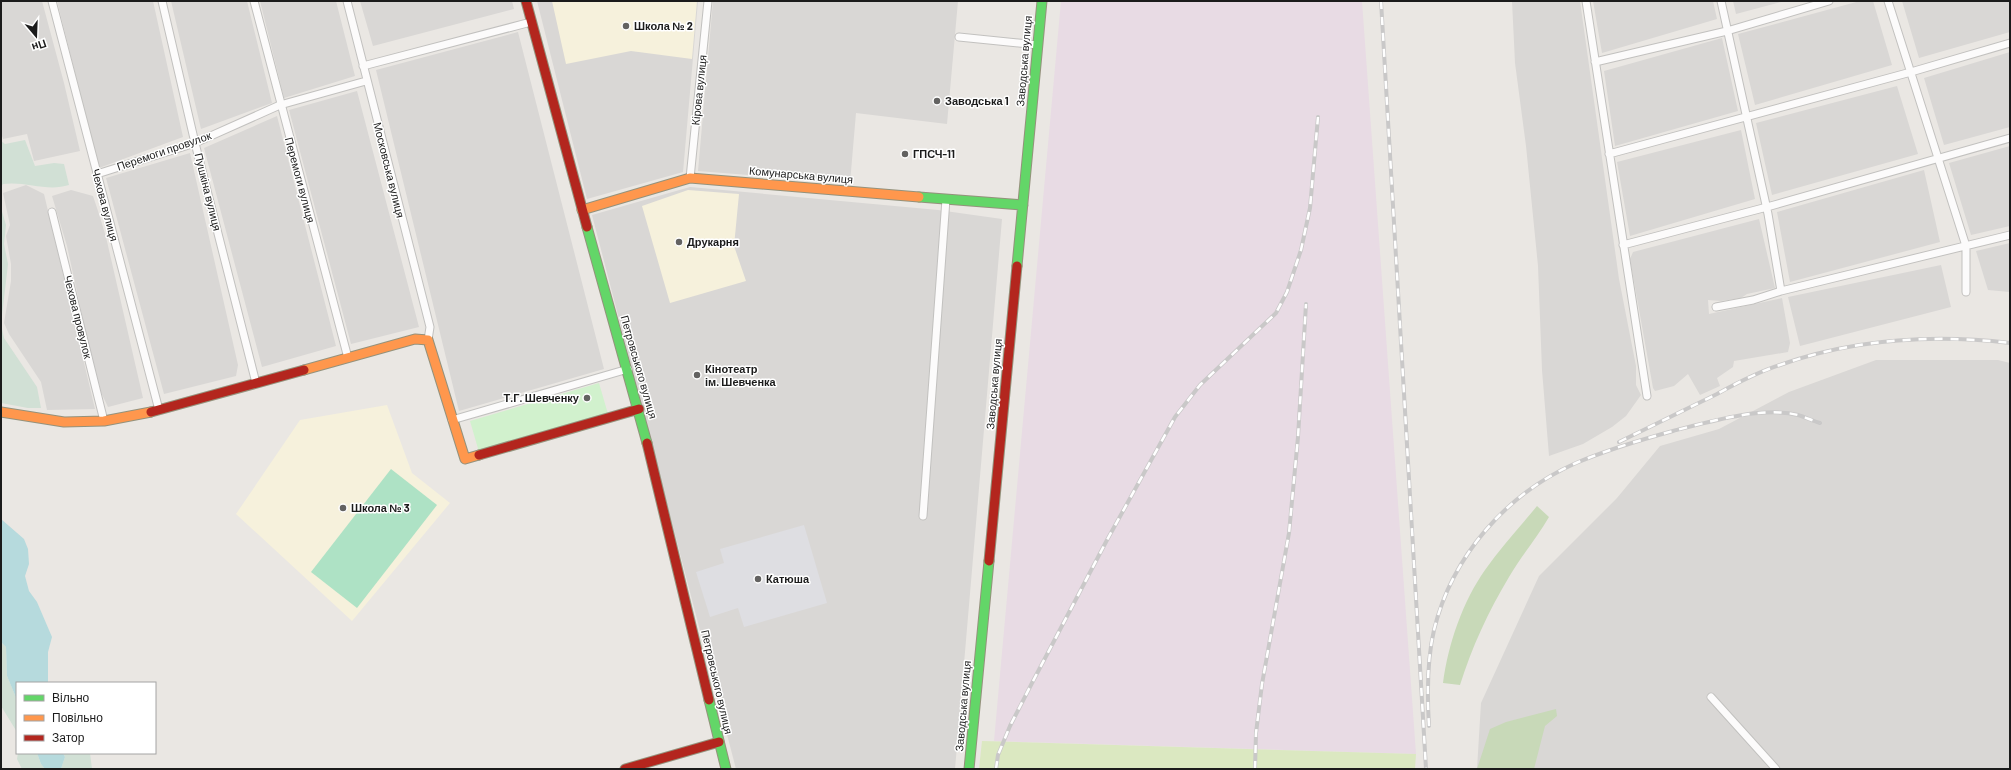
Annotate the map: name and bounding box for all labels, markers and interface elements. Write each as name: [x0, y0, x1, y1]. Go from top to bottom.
street label: Заводська вулиця: [1013, 15, 1034, 107]
north arrow: [16, 16, 56, 56]
place label: Школа № 2: [634, 19, 693, 32]
marker: Школа № 2: [621, 21, 631, 31]
text: Пн: [30, 37, 48, 54]
street label: Кірова вулиця: [688, 54, 709, 126]
place label: Заводська 1: [945, 94, 1009, 107]
marker: Заводська 1: [932, 96, 942, 106]
street label: Московська вулиця: [371, 121, 408, 219]
street label: Перемоги провулок: [115, 128, 213, 173]
street label: Перемоги вулиця: [283, 136, 318, 224]
place label: ГПСЧ-11: [913, 147, 955, 160]
marker: ГПСЧ-11: [900, 149, 910, 159]
street label: Пушкіна вулиця: [193, 152, 224, 232]
street label: Комунарська вулиця: [749, 163, 854, 186]
street label: Чехова вулиця: [90, 167, 121, 243]
place label: Друкарня: [687, 235, 739, 248]
marker: Друкарня: [674, 237, 684, 247]
street label: Чехова провулок: [62, 274, 95, 360]
street label: Петровського вулиця: [619, 314, 660, 420]
street label: Заводська вулиця: [983, 338, 1004, 430]
place label: Кінотеатр ім. Шевченка: [705, 362, 777, 388]
marker: Кінотеатр ім. Шевченка: [692, 370, 702, 380]
place label: Т.Г. Шевченку: [504, 391, 580, 404]
marker: Т.Г. Шевченку: [582, 393, 592, 403]
place label: Школа № 3: [351, 501, 410, 514]
marker: Школа № 3: [338, 503, 348, 513]
place label: Катюша: [766, 572, 810, 585]
marker: Катюша: [753, 574, 763, 584]
street label: Петровського вулиця: [699, 628, 736, 735]
street label: Заводська вулиця: [952, 660, 973, 752]
legend: [16, 682, 156, 754]
text: Вільно: [52, 690, 90, 704]
text: Повільно: [52, 710, 103, 724]
text: Затор: [52, 730, 85, 745]

